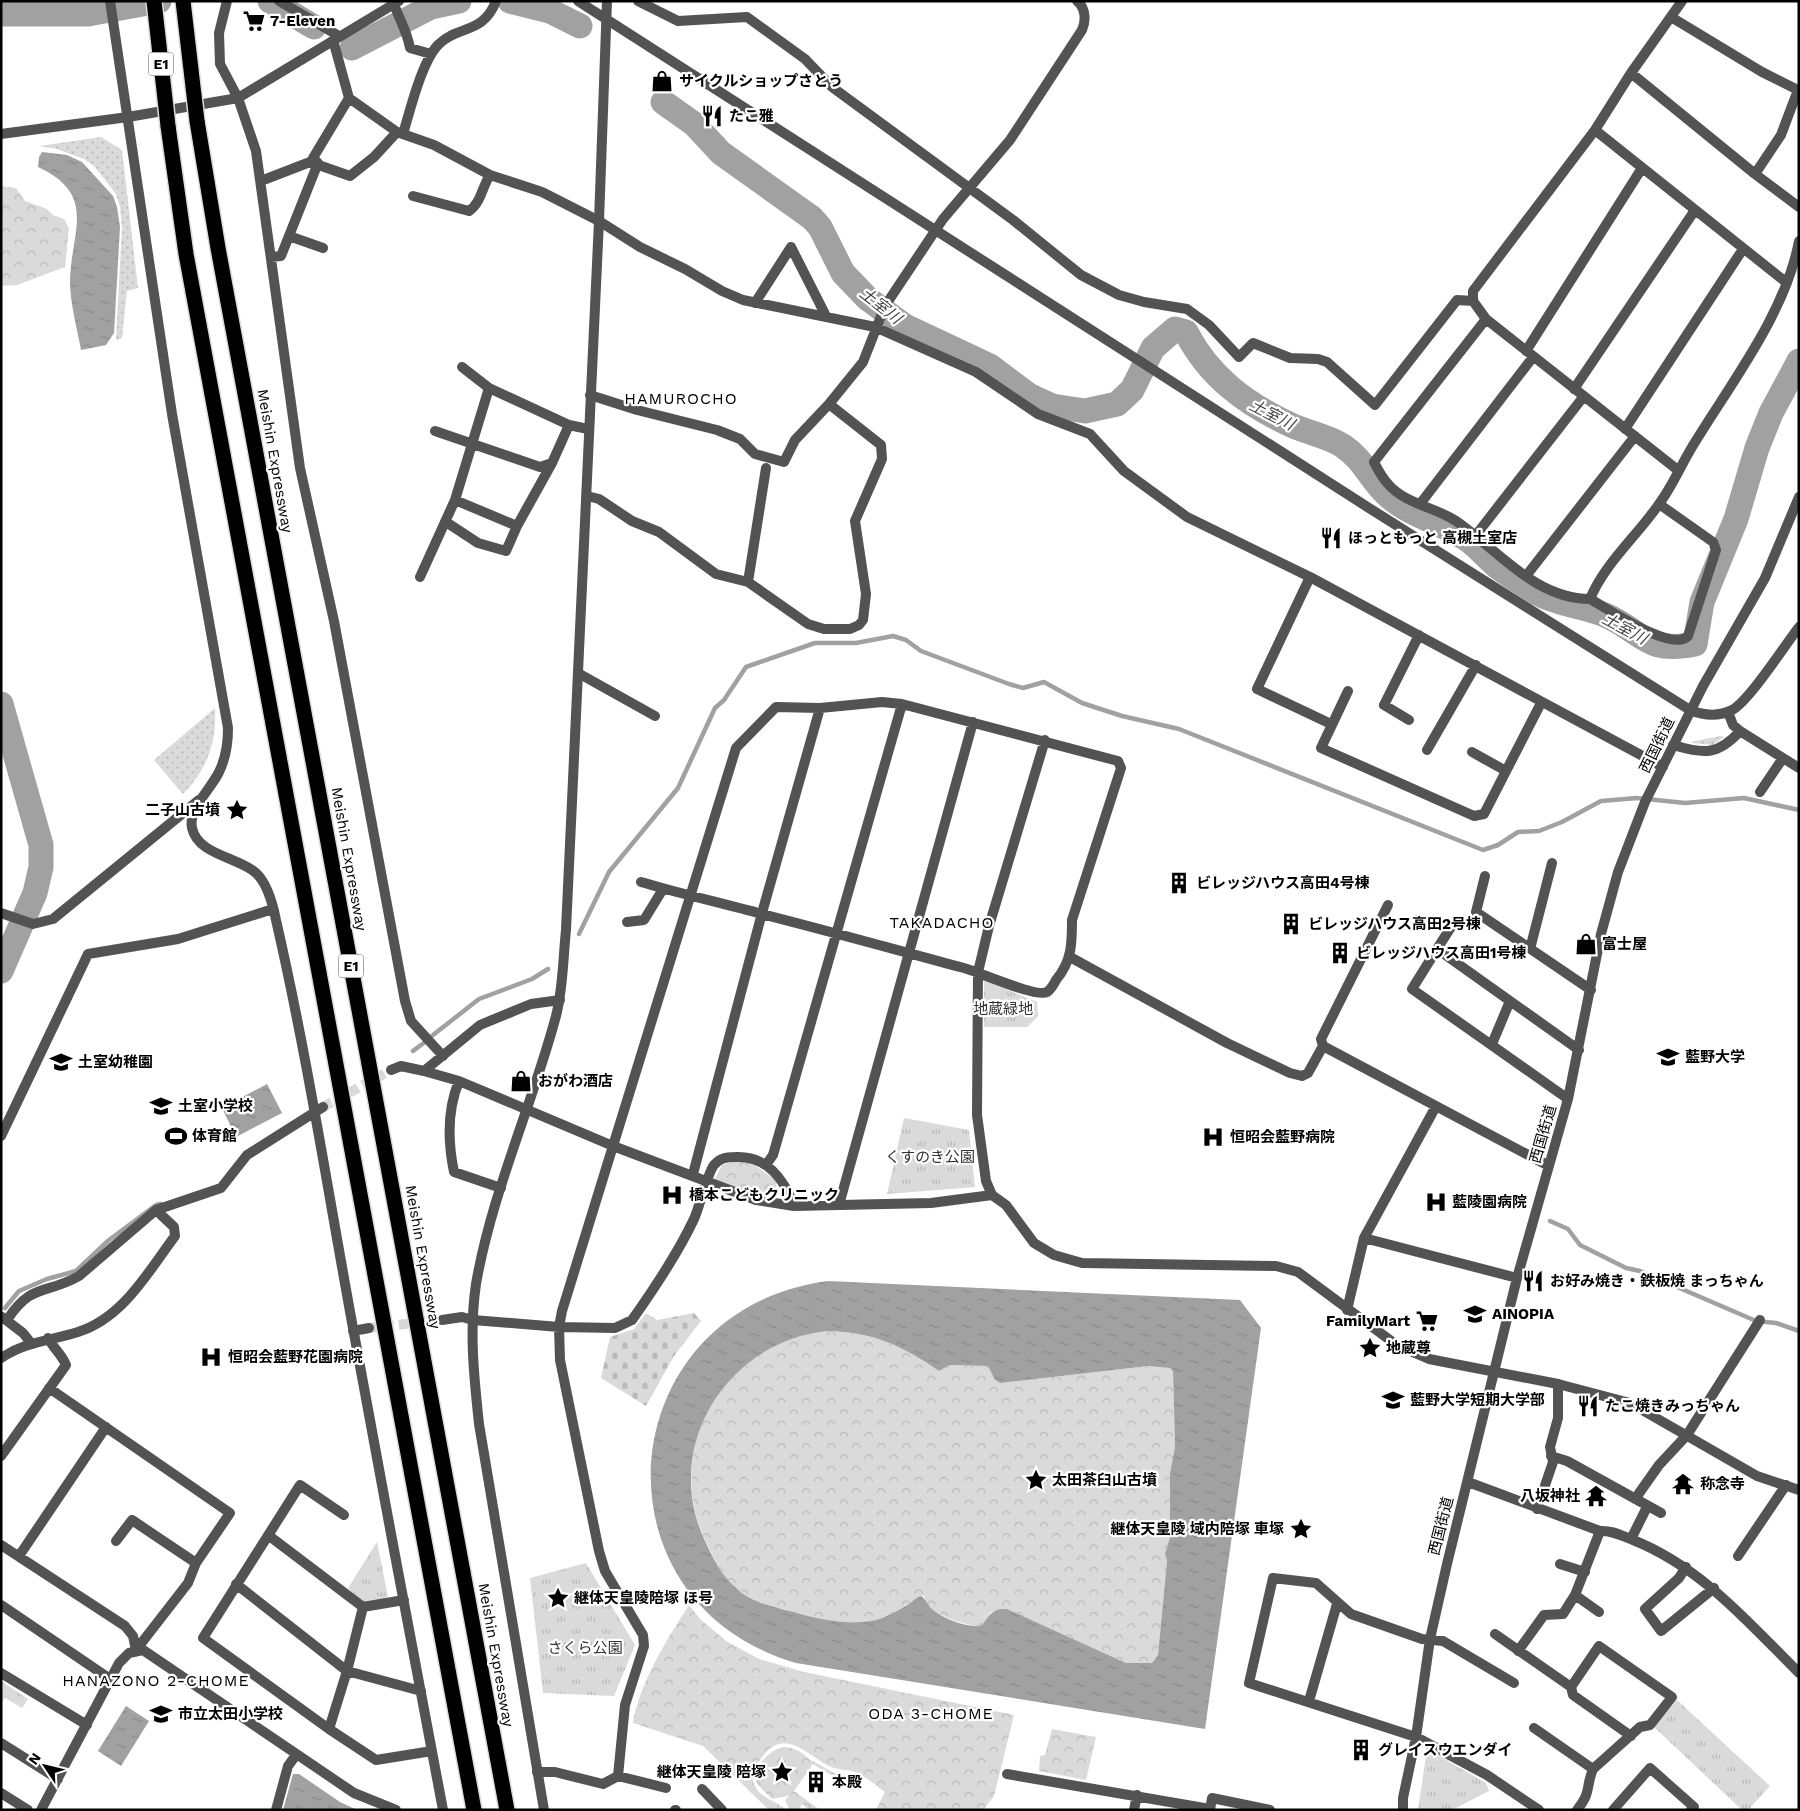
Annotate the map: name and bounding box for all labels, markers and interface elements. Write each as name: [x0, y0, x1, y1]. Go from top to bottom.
supermarket icon: 7-Eleven: [241, 8, 267, 34]
place label: 7-Eleven: [270, 12, 335, 30]
road number: E1: [148, 52, 174, 76]
shop icon: サイクルショップさとう: [649, 68, 675, 94]
place label: サイクルショップさとう: [679, 72, 843, 90]
restaurant icon: たこ雅: [699, 103, 725, 129]
place label: たこ雅: [729, 107, 774, 125]
water label: 土室川: [856, 283, 907, 329]
street label: Meishin Expressway: [253, 388, 297, 535]
district label: HAMUROCHO: [624, 389, 738, 408]
water label: 土室川: [1246, 395, 1299, 435]
restaurant icon: ほっともっと 高槻土室店: [1318, 525, 1344, 551]
place label: ほっともっと 高槻土室店: [1348, 529, 1517, 547]
water label: 土室川: [1599, 609, 1652, 649]
street label: 西国街道: [1636, 714, 1678, 776]
street label: Meishin Expressway: [327, 786, 371, 933]
place icon: 二子山古墳: [224, 797, 250, 823]
place label: 二子山古墳: [145, 801, 220, 819]
building icon: ビレッジハウス高田4号棟: [1166, 870, 1192, 896]
place label: ビレッジハウス高田4号棟: [1196, 874, 1370, 892]
building icon: ビレッジハウス高田2号棟: [1278, 911, 1304, 937]
district label: TAKADACHO: [890, 913, 994, 932]
place label: ビレッジハウス高田2号棟: [1308, 915, 1481, 933]
shop icon: 富士屋: [1573, 931, 1599, 957]
place label: 富士屋: [1602, 935, 1647, 953]
building icon: ビレッジハウス高田1号棟: [1327, 940, 1353, 966]
place label: ビレッジハウス高田1号棟: [1356, 944, 1527, 962]
road number: E1: [338, 954, 364, 978]
park label: 地蔵緑地: [973, 1000, 1033, 1018]
school or university icon: 藍野大学: [1655, 1044, 1681, 1070]
place label: 藍野大学: [1685, 1048, 1745, 1066]
school or university icon: 土室幼稚園: [48, 1049, 74, 1075]
place label: 土室幼稚園: [78, 1053, 153, 1071]
shop icon: おがわ酒店: [508, 1068, 534, 1094]
place label: おがわ酒店: [538, 1072, 613, 1090]
school or university icon: 土室小学校: [148, 1093, 174, 1119]
place label: 土室小学校: [178, 1097, 253, 1115]
street label: 西国街道: [1526, 1103, 1560, 1165]
sports icon: 体育館: [163, 1123, 189, 1149]
hospital icon: 恒昭会藍野病院: [1200, 1124, 1226, 1150]
place label: 体育館: [192, 1127, 237, 1145]
place label: 恒昭会藍野病院: [1230, 1128, 1335, 1146]
park label: くすのき公園: [885, 1148, 975, 1166]
hospital icon: 橋本こどもクリニック: [659, 1182, 685, 1208]
street label: Meishin Expressway: [401, 1184, 445, 1331]
place label: 橋本こどもクリニック: [689, 1186, 839, 1204]
hospital icon: 藍陵園病院: [1423, 1189, 1449, 1215]
place label: 藍陵園病院: [1452, 1193, 1527, 1211]
restaurant icon: お好み焼き・鉄板焼 まっちゃん: [1520, 1268, 1546, 1294]
place label: お好み焼き・鉄板焼 まっちゃん: [1550, 1272, 1764, 1290]
school or university icon: AINOPIA: [1462, 1301, 1488, 1327]
place label: AINOPIA: [1492, 1305, 1555, 1323]
supermarket icon: FamilyMart: [1414, 1308, 1440, 1334]
place label: FamilyMart: [1326, 1312, 1410, 1330]
place icon: 地蔵尊: [1357, 1335, 1383, 1361]
place label: 地蔵尊: [1386, 1339, 1431, 1357]
hospital icon: 恒昭会藍野花園病院: [198, 1344, 224, 1370]
place label: 恒昭会藍野花園病院: [228, 1348, 363, 1366]
school or university icon: 藍野大学短期大学部: [1380, 1387, 1406, 1413]
place label: 藍野大学短期大学部: [1410, 1391, 1545, 1409]
restaurant icon: たこ焼きみっちゃん: [1575, 1393, 1601, 1419]
place label: たこ焼きみっちゃん: [1605, 1397, 1740, 1415]
place icon: 太田茶臼山古墳: [1023, 1467, 1049, 1493]
place label: 太田茶臼山古墳: [1052, 1471, 1157, 1489]
temple icon: 称念寺: [1670, 1471, 1696, 1497]
place label: 称念寺: [1700, 1475, 1745, 1493]
temple icon: 八坂神社: [1583, 1483, 1609, 1509]
place label: 八坂神社: [1520, 1487, 1580, 1505]
street label: 西国街道: [1425, 1495, 1457, 1557]
place icon: 継体天皇陵 域内陪塚 車塚: [1288, 1516, 1314, 1542]
place label: 継体天皇陵 域内陪塚 車塚: [1110, 1520, 1284, 1538]
street label: Meishin Expressway: [474, 1582, 518, 1729]
place icon: 継体天皇陵陪塚 ほ号: [545, 1585, 571, 1611]
place label: 継体天皇陵陪塚 ほ号: [574, 1589, 713, 1607]
park label: さくら公園: [547, 1639, 623, 1657]
district label: HANAZONO 2-CHOME: [62, 1671, 250, 1690]
school or university icon: 市立太田小学校: [148, 1701, 174, 1727]
district label: ODA 3-CHOME: [868, 1704, 994, 1723]
place label: 市立太田小学校: [178, 1705, 283, 1723]
building icon: グレイスウエンダイ: [1348, 1737, 1374, 1763]
north arrow: [20, 1741, 70, 1791]
place label: グレイスウエンダイ: [1378, 1741, 1513, 1759]
text: N: [25, 1750, 44, 1767]
place icon: 継体天皇陵 陪塚: [769, 1759, 795, 1785]
place label: 継体天皇陵 陪塚: [657, 1763, 766, 1781]
building icon: 本殿: [803, 1769, 829, 1795]
place label: 本殿: [832, 1773, 862, 1791]

